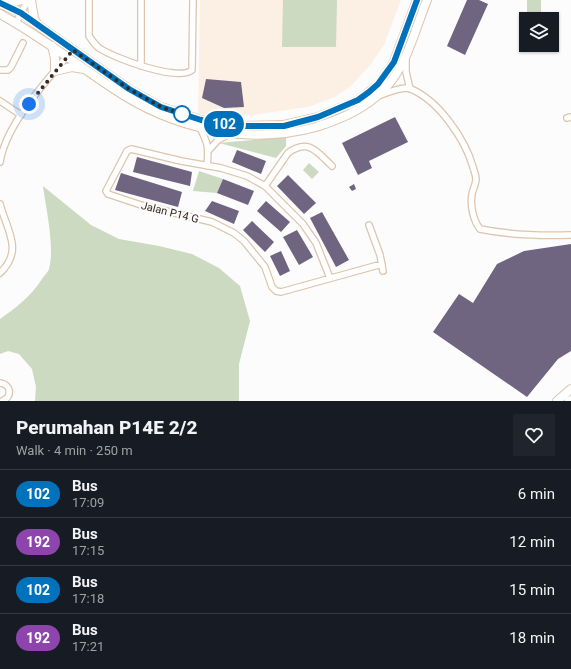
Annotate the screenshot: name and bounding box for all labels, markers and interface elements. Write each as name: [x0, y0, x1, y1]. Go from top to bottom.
map controls: [519, 12, 559, 52]
button: layers: [519, 12, 559, 52]
your location: [19, 94, 39, 114]
unlabelled marker: [173, 105, 191, 123]
line badge: 102: [201, 111, 247, 137]
text: 102: [212, 116, 236, 132]
street label: Jalan P14 G: [140, 199, 200, 226]
button: heart: [513, 414, 555, 456]
text: Perumahan P14E 2/2: [16, 416, 197, 439]
text: Walk · 4 min · 250 m: [16, 443, 133, 458]
text: Bus: [72, 477, 98, 495]
text: 6 min: [518, 485, 555, 503]
text: 102: [26, 486, 50, 502]
text: 17:09: [72, 495, 104, 510]
text: Bus: [72, 525, 98, 543]
text: 12 min: [509, 533, 555, 551]
text: 192: [26, 534, 50, 550]
text: 17:15: [72, 543, 104, 558]
text: Bus: [72, 573, 98, 591]
text: 15 min: [509, 581, 555, 599]
text: 102: [26, 582, 50, 598]
text: 17:18: [72, 591, 104, 606]
text: Bus: [72, 621, 98, 639]
text: 18 min: [509, 629, 555, 647]
text: 192: [26, 630, 50, 646]
text: 17:21: [72, 639, 104, 654]

